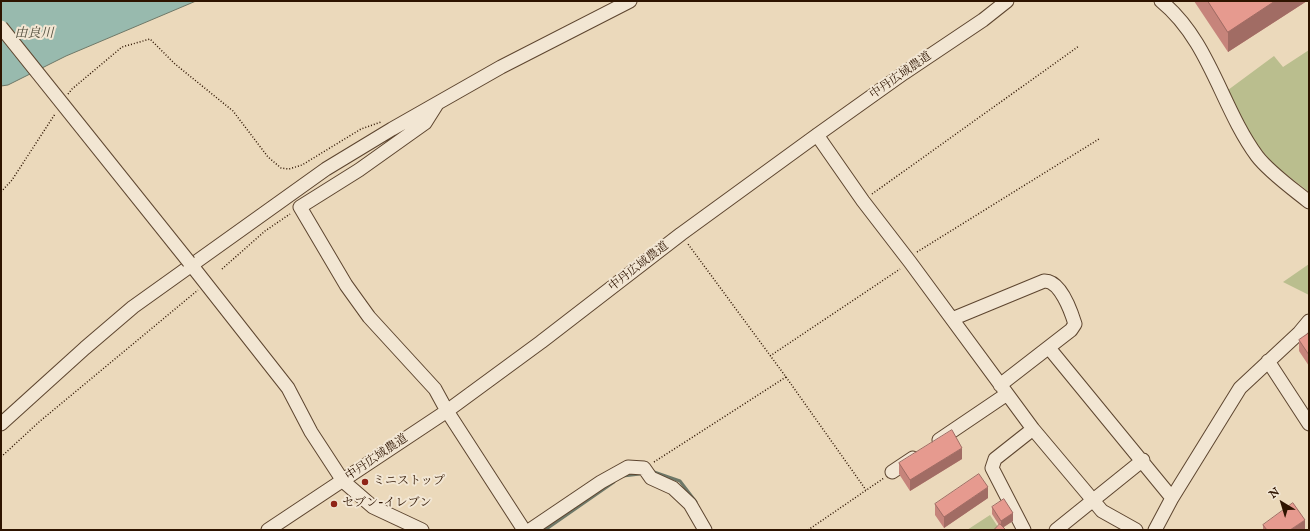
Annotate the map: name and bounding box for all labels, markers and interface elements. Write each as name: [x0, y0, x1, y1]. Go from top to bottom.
water label: 由良川: [15, 26, 53, 42]
street label: 中丹広域農道: [867, 49, 935, 103]
street label: 中丹広域農道: [606, 239, 672, 295]
street label: 中丹広域農道: [343, 432, 411, 484]
place label: ミニストップ: [373, 475, 445, 489]
marker: ミニストップ: [360, 477, 370, 487]
north arrow: [1262, 483, 1302, 523]
text: N: [1267, 485, 1283, 502]
place label: セブン-イレブン: [342, 497, 432, 511]
marker: セブン-イレブン: [329, 499, 339, 509]

